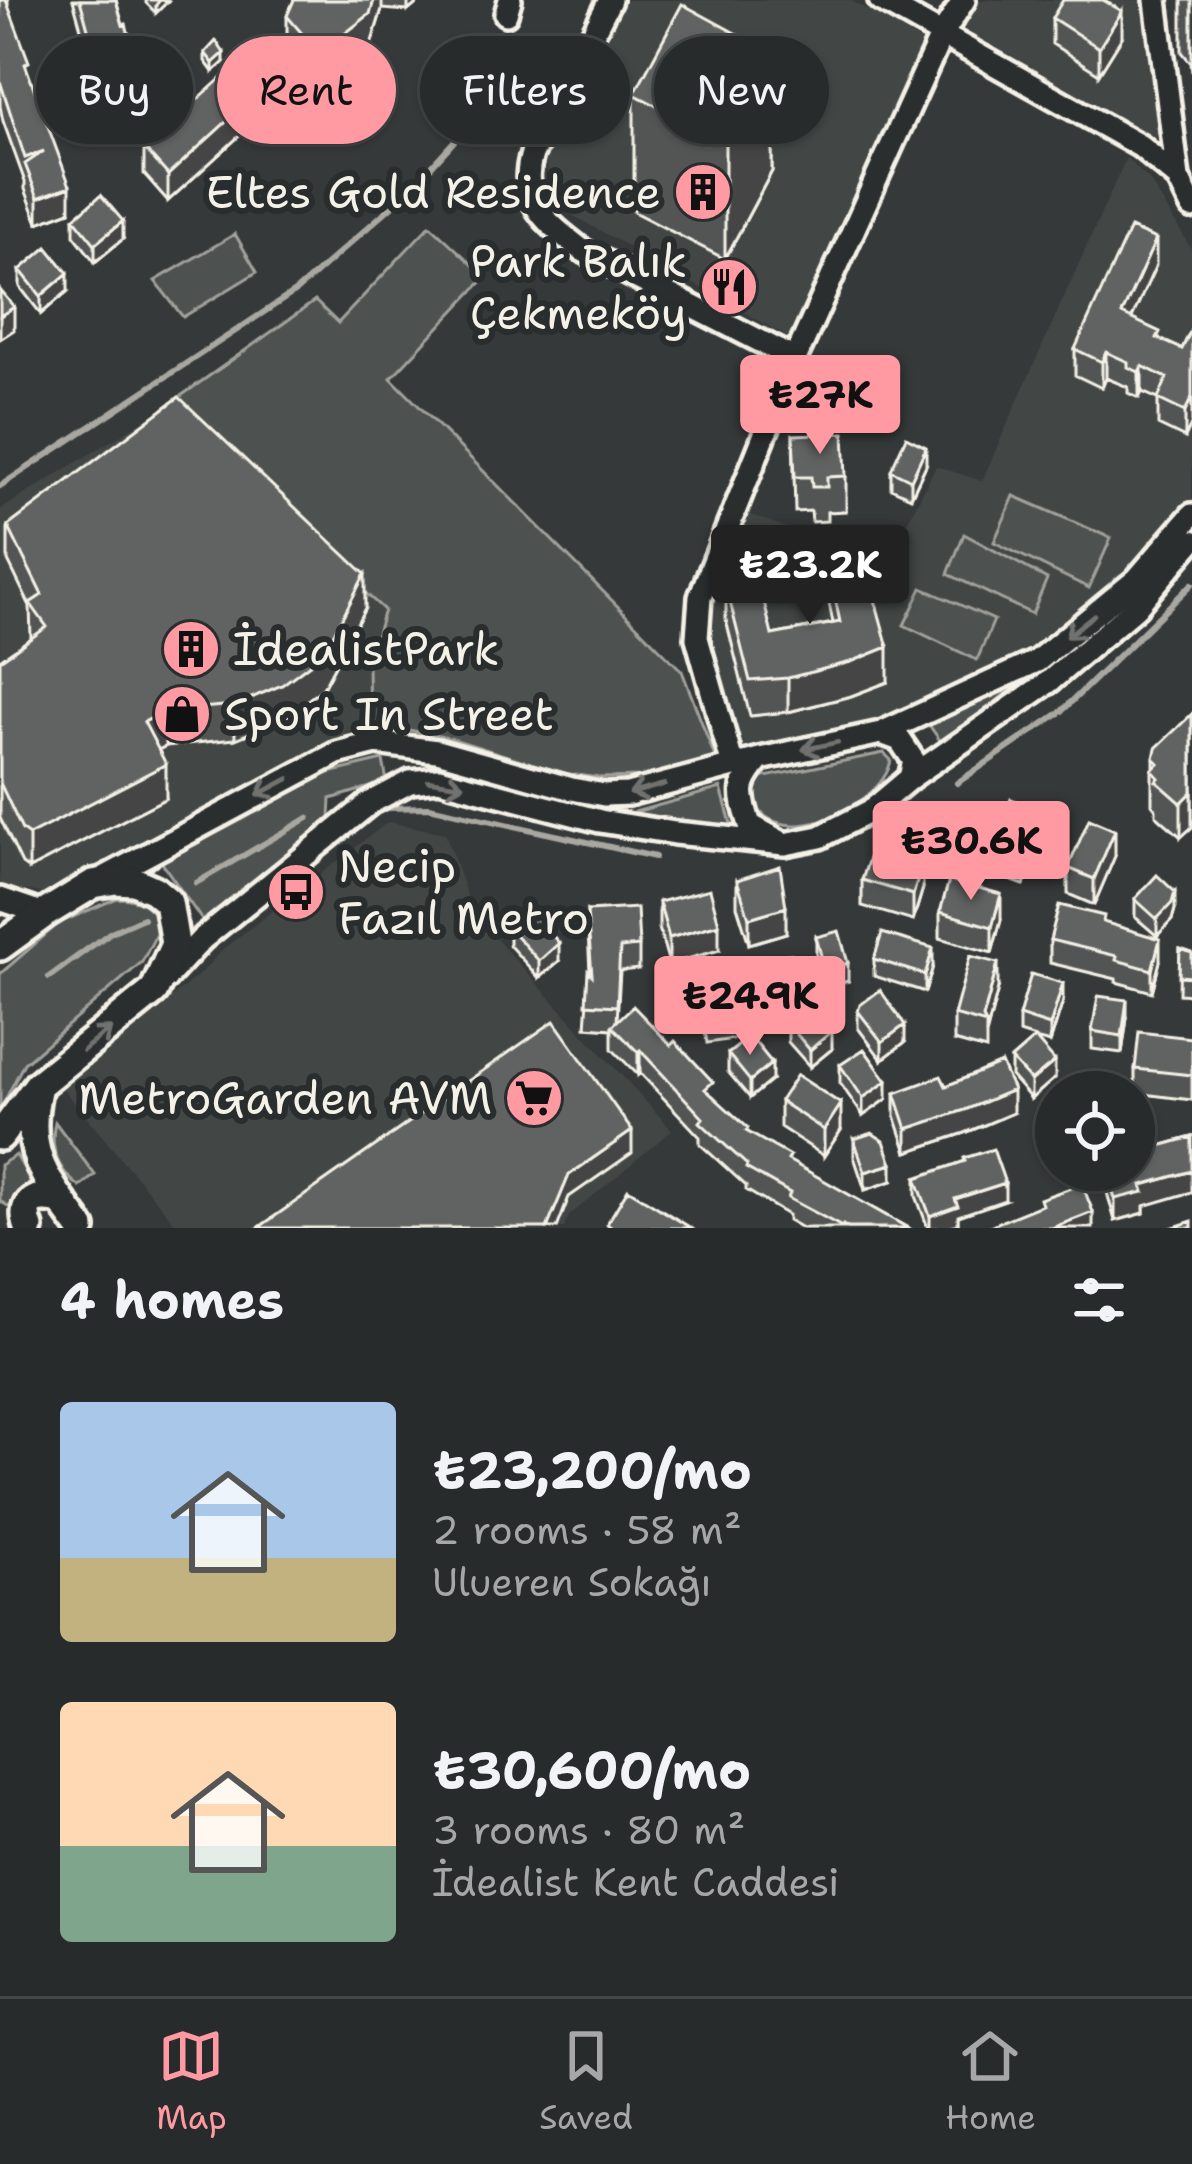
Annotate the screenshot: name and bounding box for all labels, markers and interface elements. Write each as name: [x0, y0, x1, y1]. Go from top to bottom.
chip: Buy: [36, 36, 193, 144]
chip: Rent: [217, 36, 396, 144]
chip: Filters: [420, 36, 630, 144]
chip: New: [654, 36, 829, 144]
building icon: Eltes Gold Residence: [672, 161, 734, 223]
place label: Eltes Gold Residence: [206, 162, 661, 222]
place label: Park Balık Çekmeköy: [470, 231, 687, 343]
restaurant icon: Park Balık Çekmeköy: [698, 256, 760, 318]
pin: ₺27K: [749, 355, 891, 457]
text: ₺27K: [767, 368, 873, 420]
pin: ₺23.2K: [712, 525, 908, 627]
text: ₺23.2K: [738, 538, 882, 590]
one-way arrow: [1064, 612, 1096, 639]
building icon: İdealistPark: [160, 618, 222, 680]
place label: İdealistPark: [233, 619, 499, 679]
shop icon: Sport In Street: [151, 683, 213, 745]
place label: Sport In Street: [224, 684, 554, 744]
one-way arrow: [802, 736, 841, 758]
one-way arrow: [426, 772, 465, 795]
one-way arrow: [256, 777, 292, 800]
one-way arrow: [628, 779, 666, 801]
pin: ₺30.6K: [873, 801, 1069, 903]
text: ₺30.6K: [900, 814, 1042, 866]
place label: Necip Fazıl Metro: [338, 836, 589, 948]
bus stop icon: Necip Fazıl Metro: [265, 861, 327, 923]
pin: ₺24.9K: [652, 956, 848, 1058]
text: ₺24.9K: [681, 969, 819, 1021]
one-way arrow: [80, 1026, 112, 1053]
supermarket icon: MetroGarden AVM: [503, 1067, 565, 1129]
place label: MetroGarden AVM: [78, 1068, 492, 1128]
map controls: [1035, 1071, 1155, 1191]
button: locate: [1035, 1071, 1155, 1191]
text: 4 homes: [60, 1266, 284, 1334]
icon: filters: [1066, 1267, 1132, 1333]
text: ₺23,200/mo: [432, 1436, 752, 1504]
icon: home: [156, 1450, 300, 1594]
text: 2 rooms · 58 m²: [432, 1504, 742, 1556]
text: Ulueren Sokağı: [432, 1556, 712, 1608]
text: ₺30,600/mo: [432, 1736, 751, 1804]
icon: home: [156, 1750, 300, 1894]
text: 3 rooms · 80 m²: [432, 1804, 745, 1856]
text: İdealist Kent Caddesi: [432, 1856, 839, 1908]
tab: Map: [156, 2023, 227, 2140]
tab: Saved: [539, 2023, 633, 2140]
tab: Home: [945, 2023, 1036, 2140]

